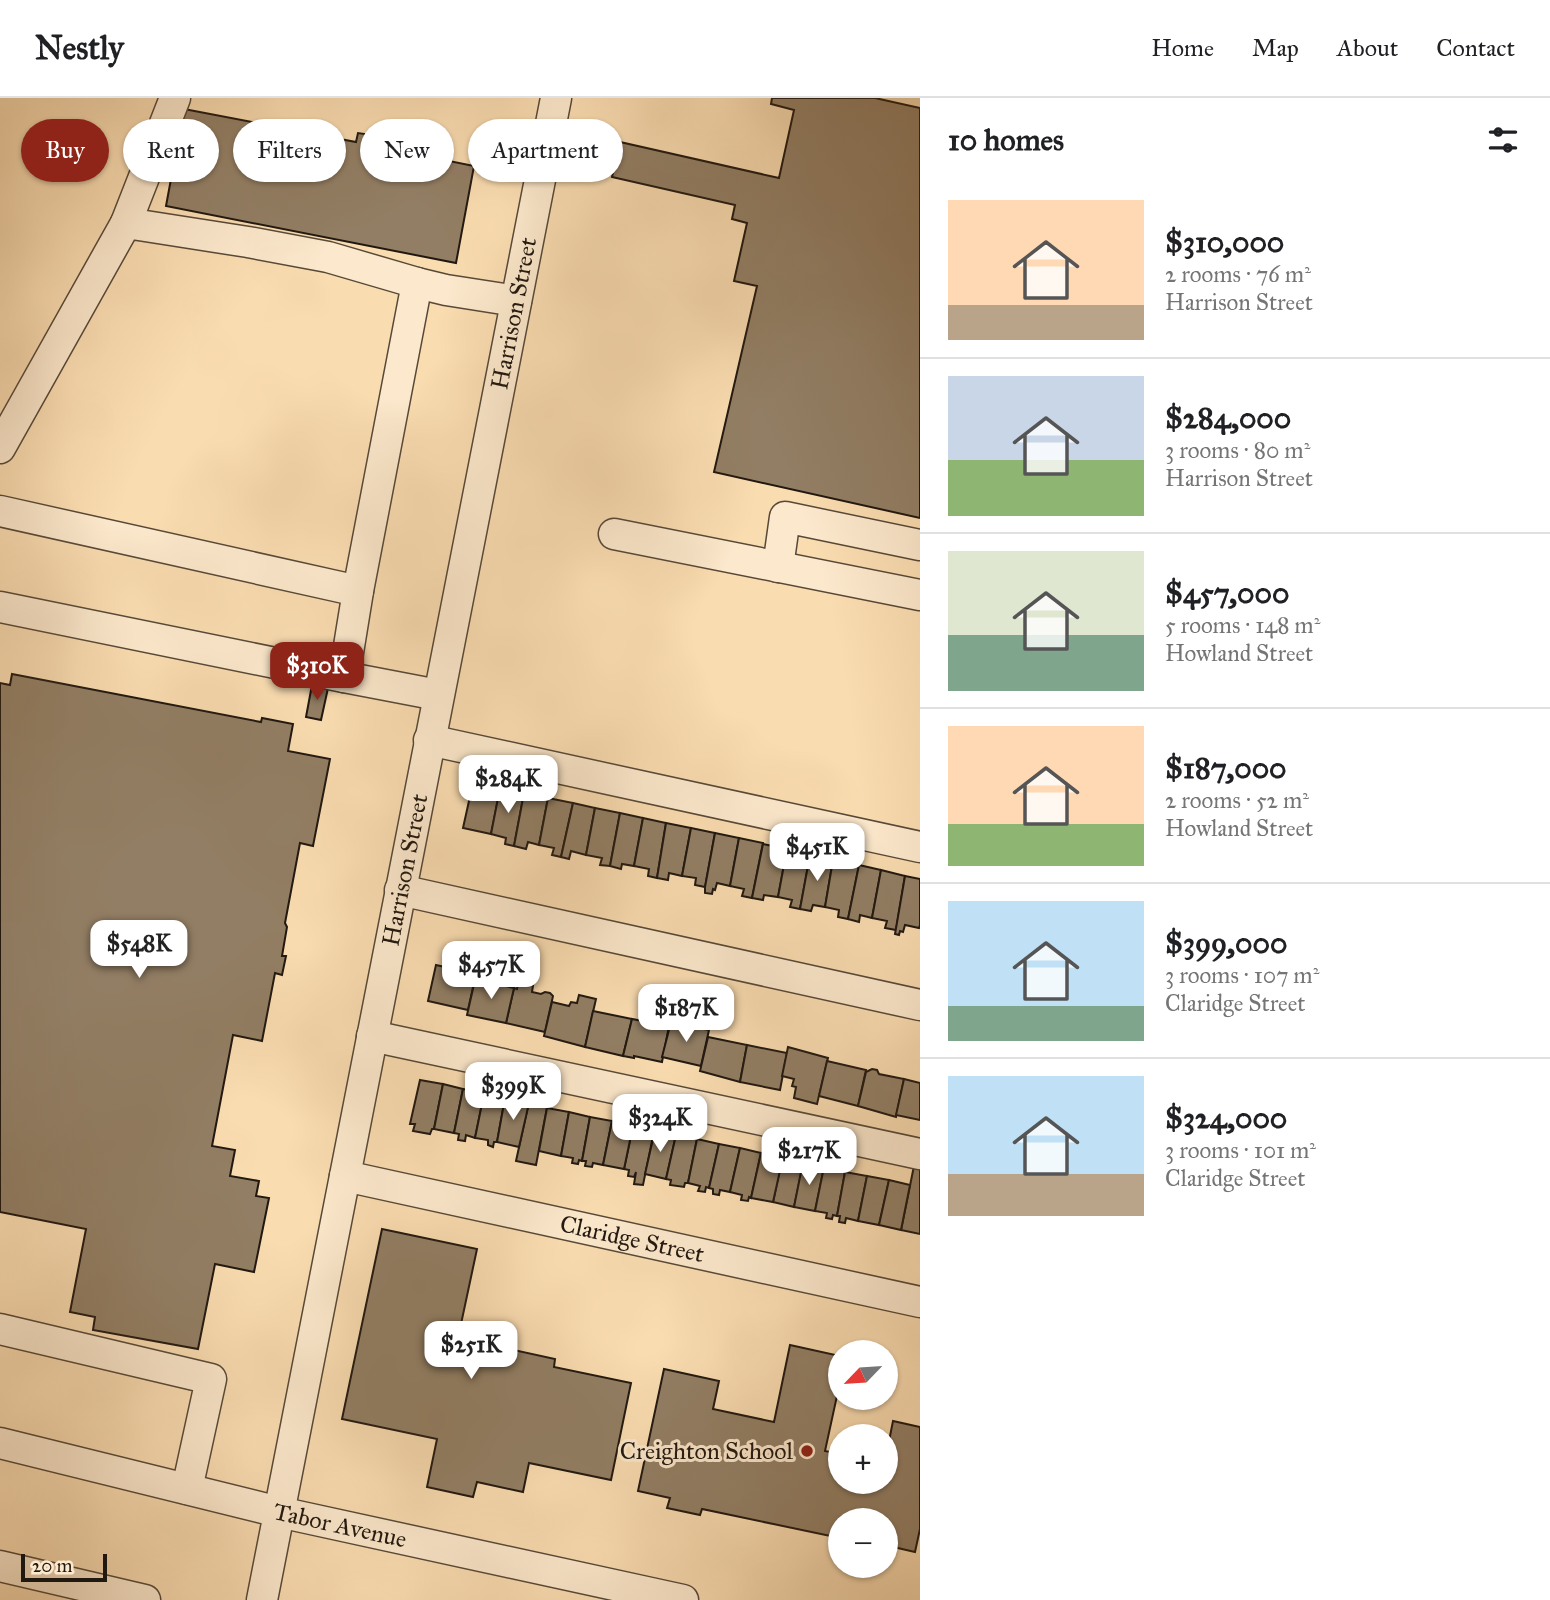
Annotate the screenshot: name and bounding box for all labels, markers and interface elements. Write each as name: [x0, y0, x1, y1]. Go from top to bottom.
text: Nestly: [35, 28, 124, 68]
text: Home: [1151, 33, 1214, 63]
text: Map: [1252, 33, 1299, 63]
text: About: [1337, 33, 1398, 63]
text: Contact: [1436, 33, 1515, 63]
chip: Buy: [21, 119, 109, 182]
chip: Rent: [123, 119, 219, 182]
chip: Filters: [233, 119, 346, 182]
chip: New: [360, 119, 454, 182]
chip: Apartment: [468, 119, 623, 182]
icon: filters: [1484, 121, 1522, 159]
text: 10 homes: [948, 122, 1064, 158]
text: $310,000: [1165, 224, 1284, 260]
icon: home: [1004, 228, 1088, 312]
street label: Harrison Street: [484, 234, 543, 392]
text: 2 rooms · 76 m²: [1165, 260, 1311, 288]
text: Harrison Street: [1165, 288, 1313, 316]
text: $284,000: [1165, 400, 1291, 436]
icon: home: [1004, 404, 1088, 488]
text: 3 rooms · 80 m²: [1165, 436, 1310, 464]
text: Harrison Street: [1165, 464, 1313, 492]
text: $457,000: [1165, 575, 1289, 611]
icon: home: [1004, 579, 1088, 663]
text: 5 rooms · 148 m²: [1165, 611, 1320, 639]
text: Howland Street: [1165, 639, 1313, 667]
pin: $310K: [268, 642, 366, 702]
text: $310K: [286, 651, 348, 679]
text: $187,000: [1165, 750, 1287, 786]
icon: home: [1004, 754, 1088, 838]
pin: $284K: [459, 756, 557, 815]
text: $284K: [475, 764, 541, 792]
text: 2 rooms · 52 m²: [1165, 786, 1309, 814]
street label: Harrison Street: [375, 791, 435, 948]
text: Howland Street: [1165, 814, 1313, 842]
pin: $451K: [768, 824, 866, 883]
text: $451K: [786, 832, 848, 860]
pin: $548K: [90, 920, 188, 980]
text: $399,000: [1165, 925, 1287, 961]
text: $548K: [106, 929, 172, 957]
icon: home: [1004, 929, 1088, 1013]
pin: $457K: [442, 942, 540, 1001]
text: $457K: [458, 950, 524, 978]
text: 3 rooms · 107 m²: [1165, 961, 1319, 989]
pin: $187K: [637, 984, 735, 1044]
text: Claridge Street: [1165, 989, 1305, 1017]
text: $187K: [654, 993, 718, 1021]
pin: $399K: [464, 1062, 562, 1122]
text: $399K: [481, 1071, 545, 1099]
pin: $324K: [611, 1094, 709, 1154]
text: $324,000: [1165, 1100, 1287, 1136]
text: $324K: [628, 1103, 692, 1131]
icon: home: [1004, 1104, 1088, 1188]
pin: $217K: [760, 1128, 858, 1187]
text: $217K: [778, 1136, 840, 1164]
text: 3 rooms · 101 m²: [1165, 1136, 1316, 1164]
text: Claridge Street: [1165, 1164, 1305, 1192]
street label: Claridge Street: [557, 1209, 707, 1269]
pin: $251K: [422, 1322, 520, 1381]
text: $251K: [440, 1330, 502, 1358]
north arrow: [828, 1340, 898, 1410]
map controls: [828, 1340, 898, 1578]
button: +: [828, 1424, 898, 1494]
place label: Creighton School: [620, 1436, 794, 1466]
marker: Creighton School: [799, 1443, 815, 1459]
street label: Tabor Avenue: [271, 1496, 409, 1554]
button: −: [828, 1508, 898, 1578]
scale bar: [21, 1551, 107, 1583]
text: 20 m: [32, 1554, 73, 1577]

